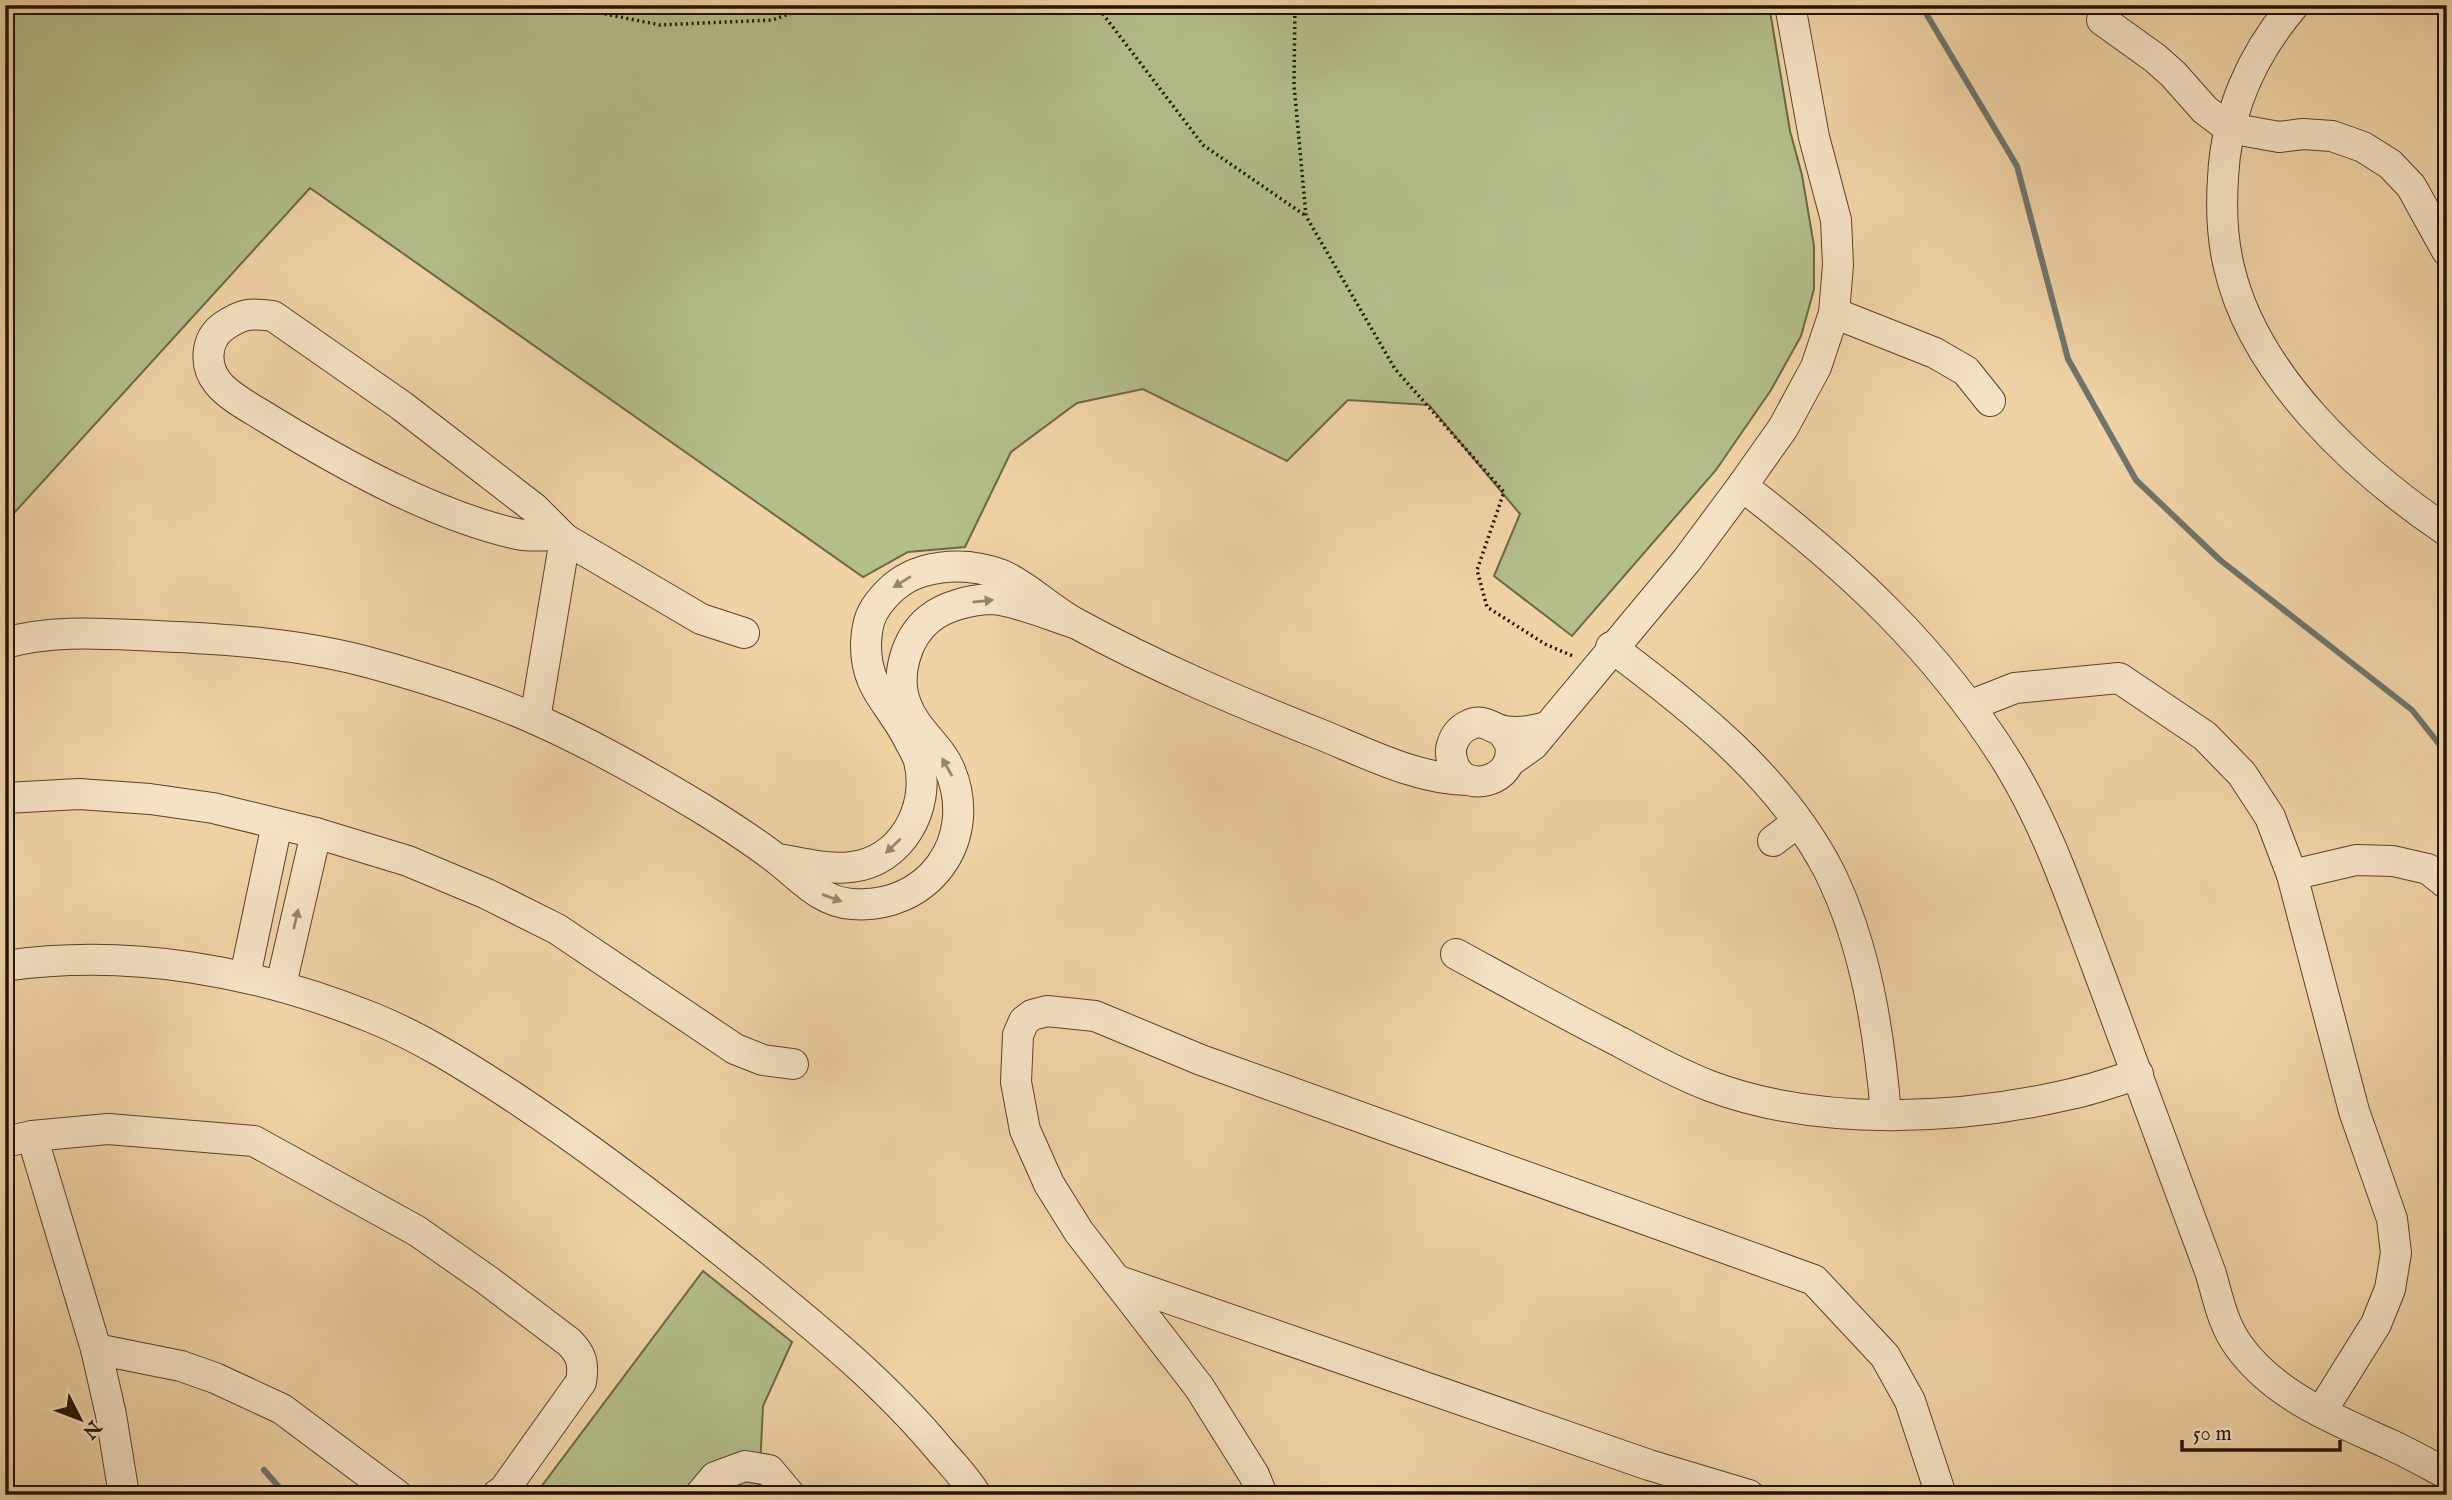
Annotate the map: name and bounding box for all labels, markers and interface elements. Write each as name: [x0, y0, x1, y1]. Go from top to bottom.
one-way arrow: [892, 575, 912, 588]
one-way arrow: [972, 595, 994, 606]
one-way arrow: [941, 757, 953, 777]
one-way arrow: [885, 838, 902, 855]
one-way arrow: [822, 893, 843, 904]
one-way arrow: [291, 907, 302, 929]
north arrow: [46, 1384, 116, 1454]
scale bar: [2182, 1409, 2340, 1453]
text: N: [76, 1414, 106, 1444]
text: 50 m: [2193, 1421, 2232, 1448]

